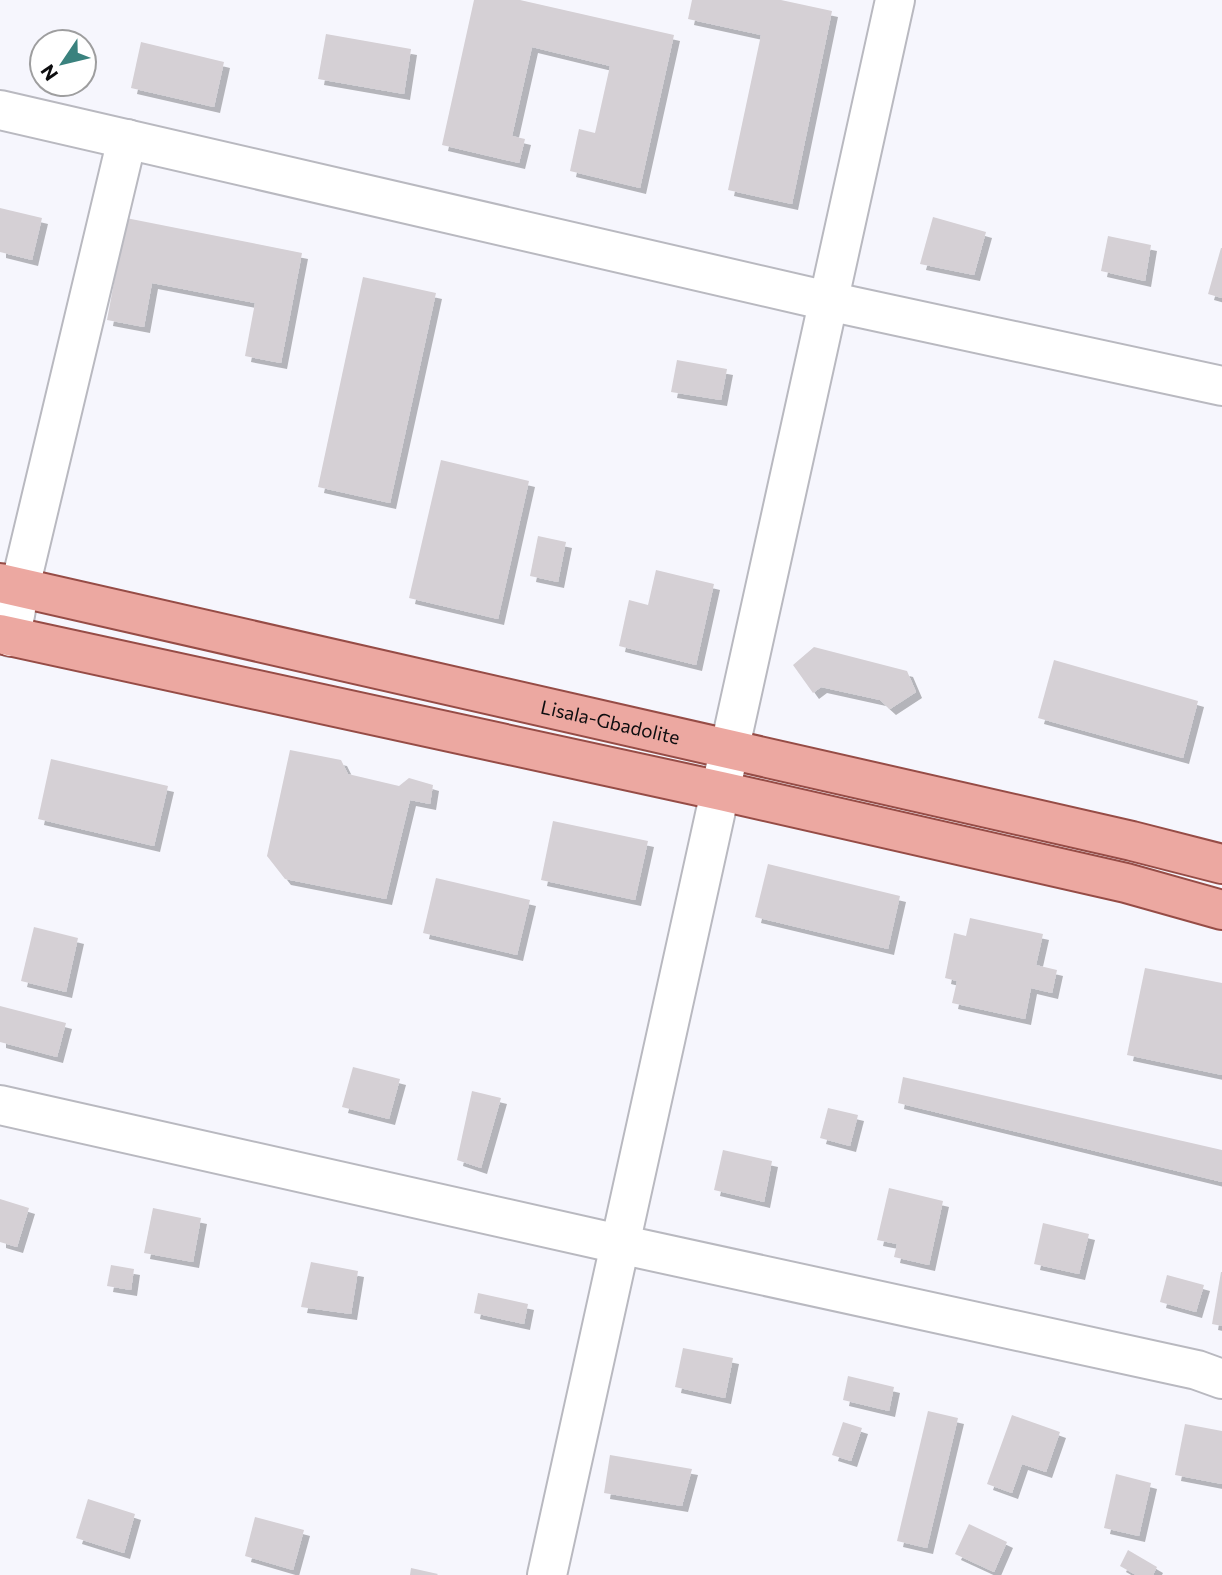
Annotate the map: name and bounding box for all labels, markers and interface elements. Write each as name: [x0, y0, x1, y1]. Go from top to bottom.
north arrow: [28, 28, 98, 98]
text: N: [35, 61, 62, 85]
street label: Lisala-Gbadolite: [539, 695, 682, 749]

